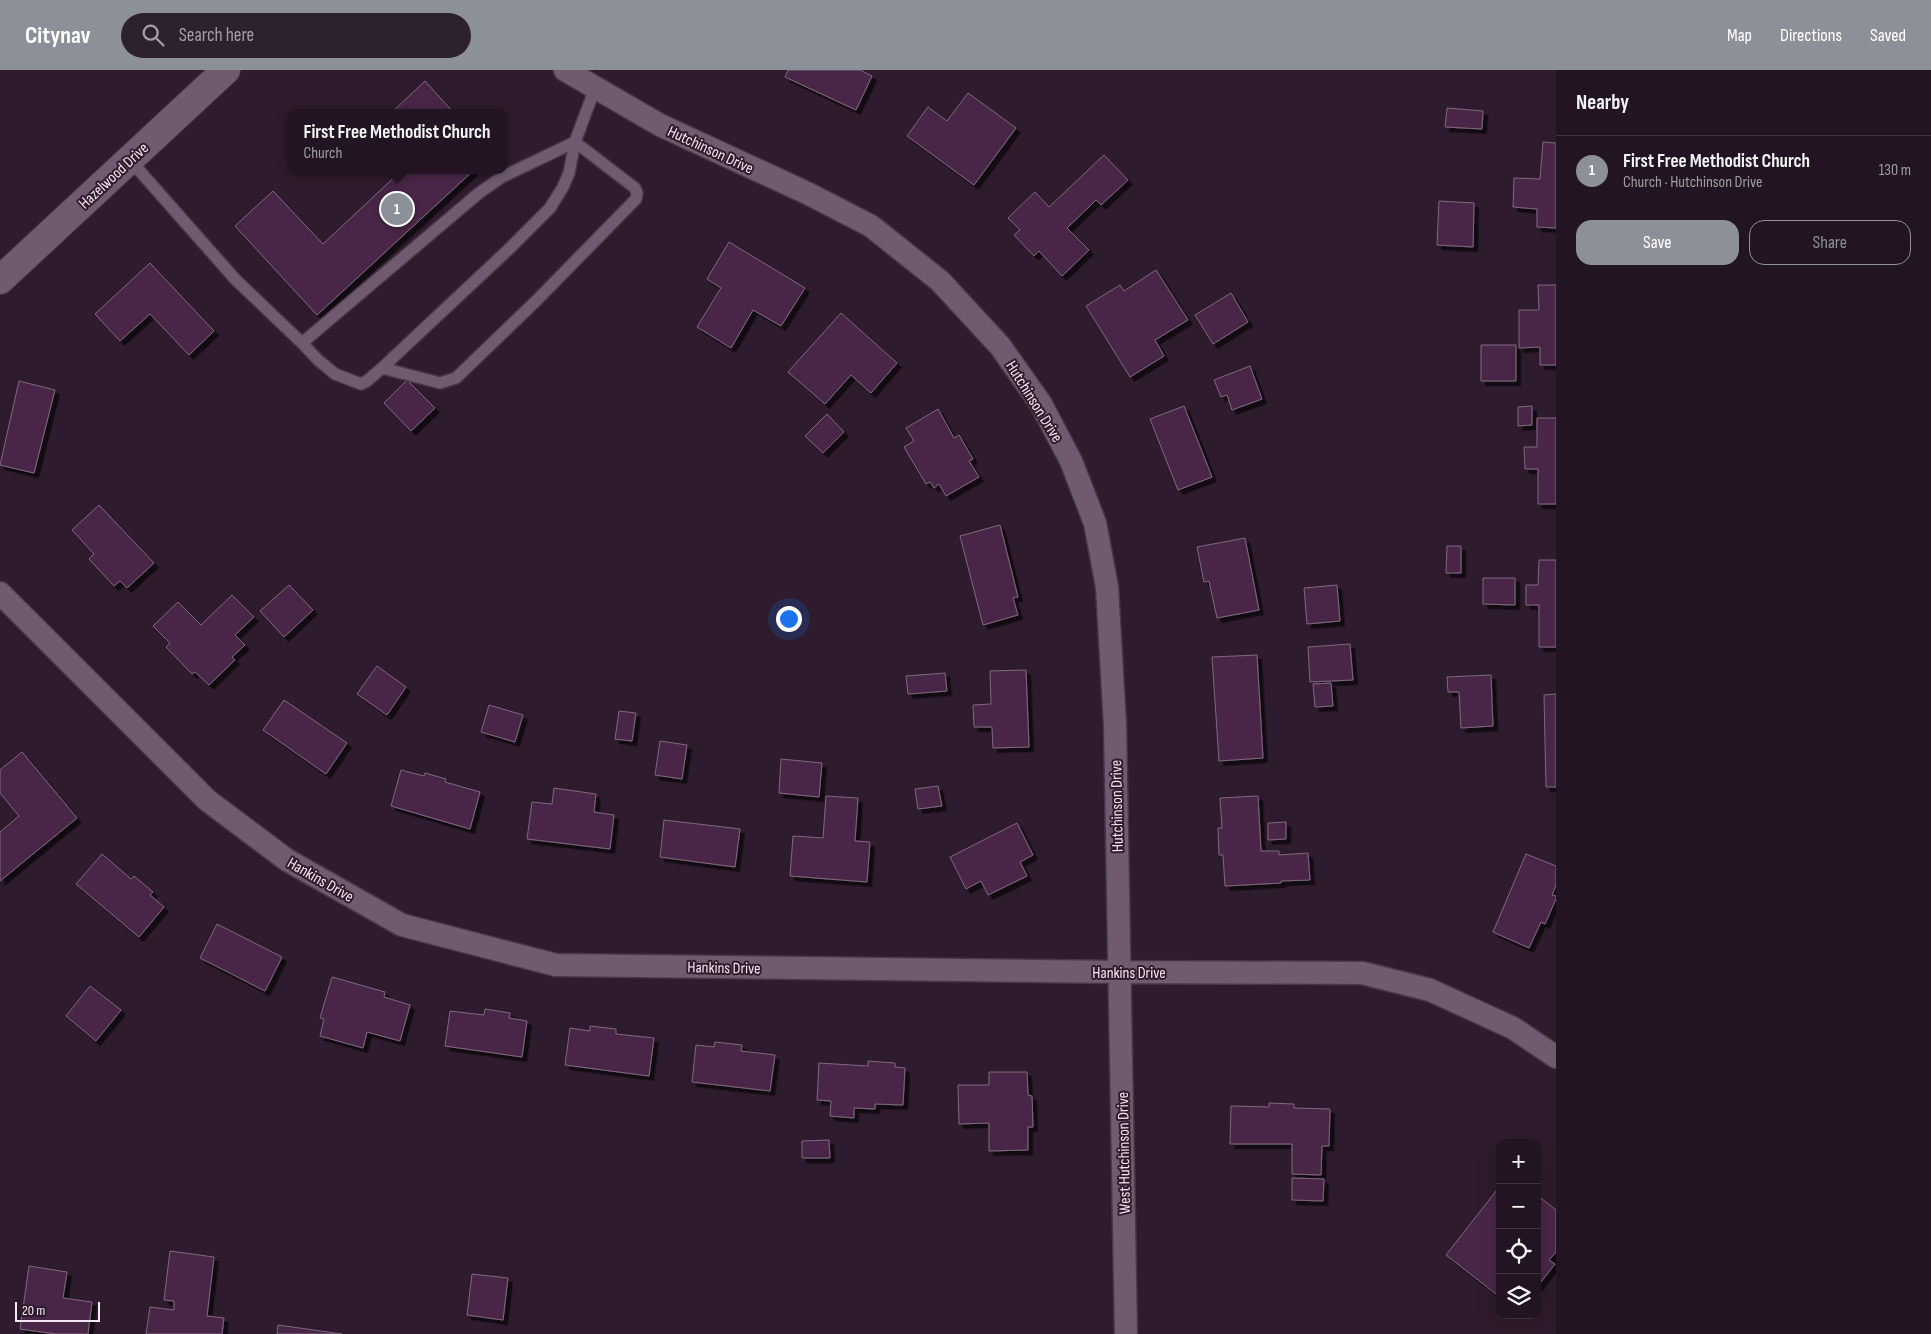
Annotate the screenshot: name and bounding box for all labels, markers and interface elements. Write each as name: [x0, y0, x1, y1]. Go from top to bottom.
search box: [121, 13, 471, 58]
text: Citynav: [25, 21, 91, 50]
icon: search: [139, 21, 167, 49]
text: Search here: [179, 24, 254, 47]
text: Map: [1727, 25, 1752, 46]
text: Directions: [1780, 25, 1842, 46]
text: Saved: [1870, 25, 1906, 46]
text: Nearby: [1576, 90, 1629, 115]
popup: [287, 109, 507, 174]
text: First Free Methodist Church: [303, 121, 491, 144]
street label: Hutchinson Drive: [664, 122, 756, 178]
street label: Hazelwood Drive: [75, 139, 153, 213]
text: Church: [303, 144, 342, 163]
text: First Free Methodist Church: [1623, 150, 1810, 173]
text: 1: [1589, 161, 1595, 180]
text: 130 m: [1879, 161, 1911, 180]
text: Church · Hutchinson Drive: [1623, 173, 1763, 192]
pin: 1: [381, 190, 413, 228]
button: Save: [1576, 220, 1739, 265]
button: Share: [1749, 220, 1911, 265]
street label: Hutchinson Drive: [1001, 358, 1066, 446]
your location: [776, 606, 802, 632]
street label: Hutchinson Drive: [1107, 760, 1128, 852]
street label: Hankins Drive: [284, 854, 357, 907]
street label: Hankins Drive: [687, 958, 761, 979]
street label: Hankins Drive: [1092, 964, 1166, 983]
street label: West Hutchinson Drive: [1114, 1092, 1135, 1214]
map controls: [1496, 1139, 1541, 1319]
button: +: [1496, 1139, 1541, 1184]
button: −: [1496, 1184, 1541, 1229]
button: locate: [1496, 1229, 1541, 1274]
button: layers: [1496, 1274, 1541, 1319]
scale bar: [15, 1299, 100, 1322]
text: 20 m: [22, 1302, 45, 1319]

